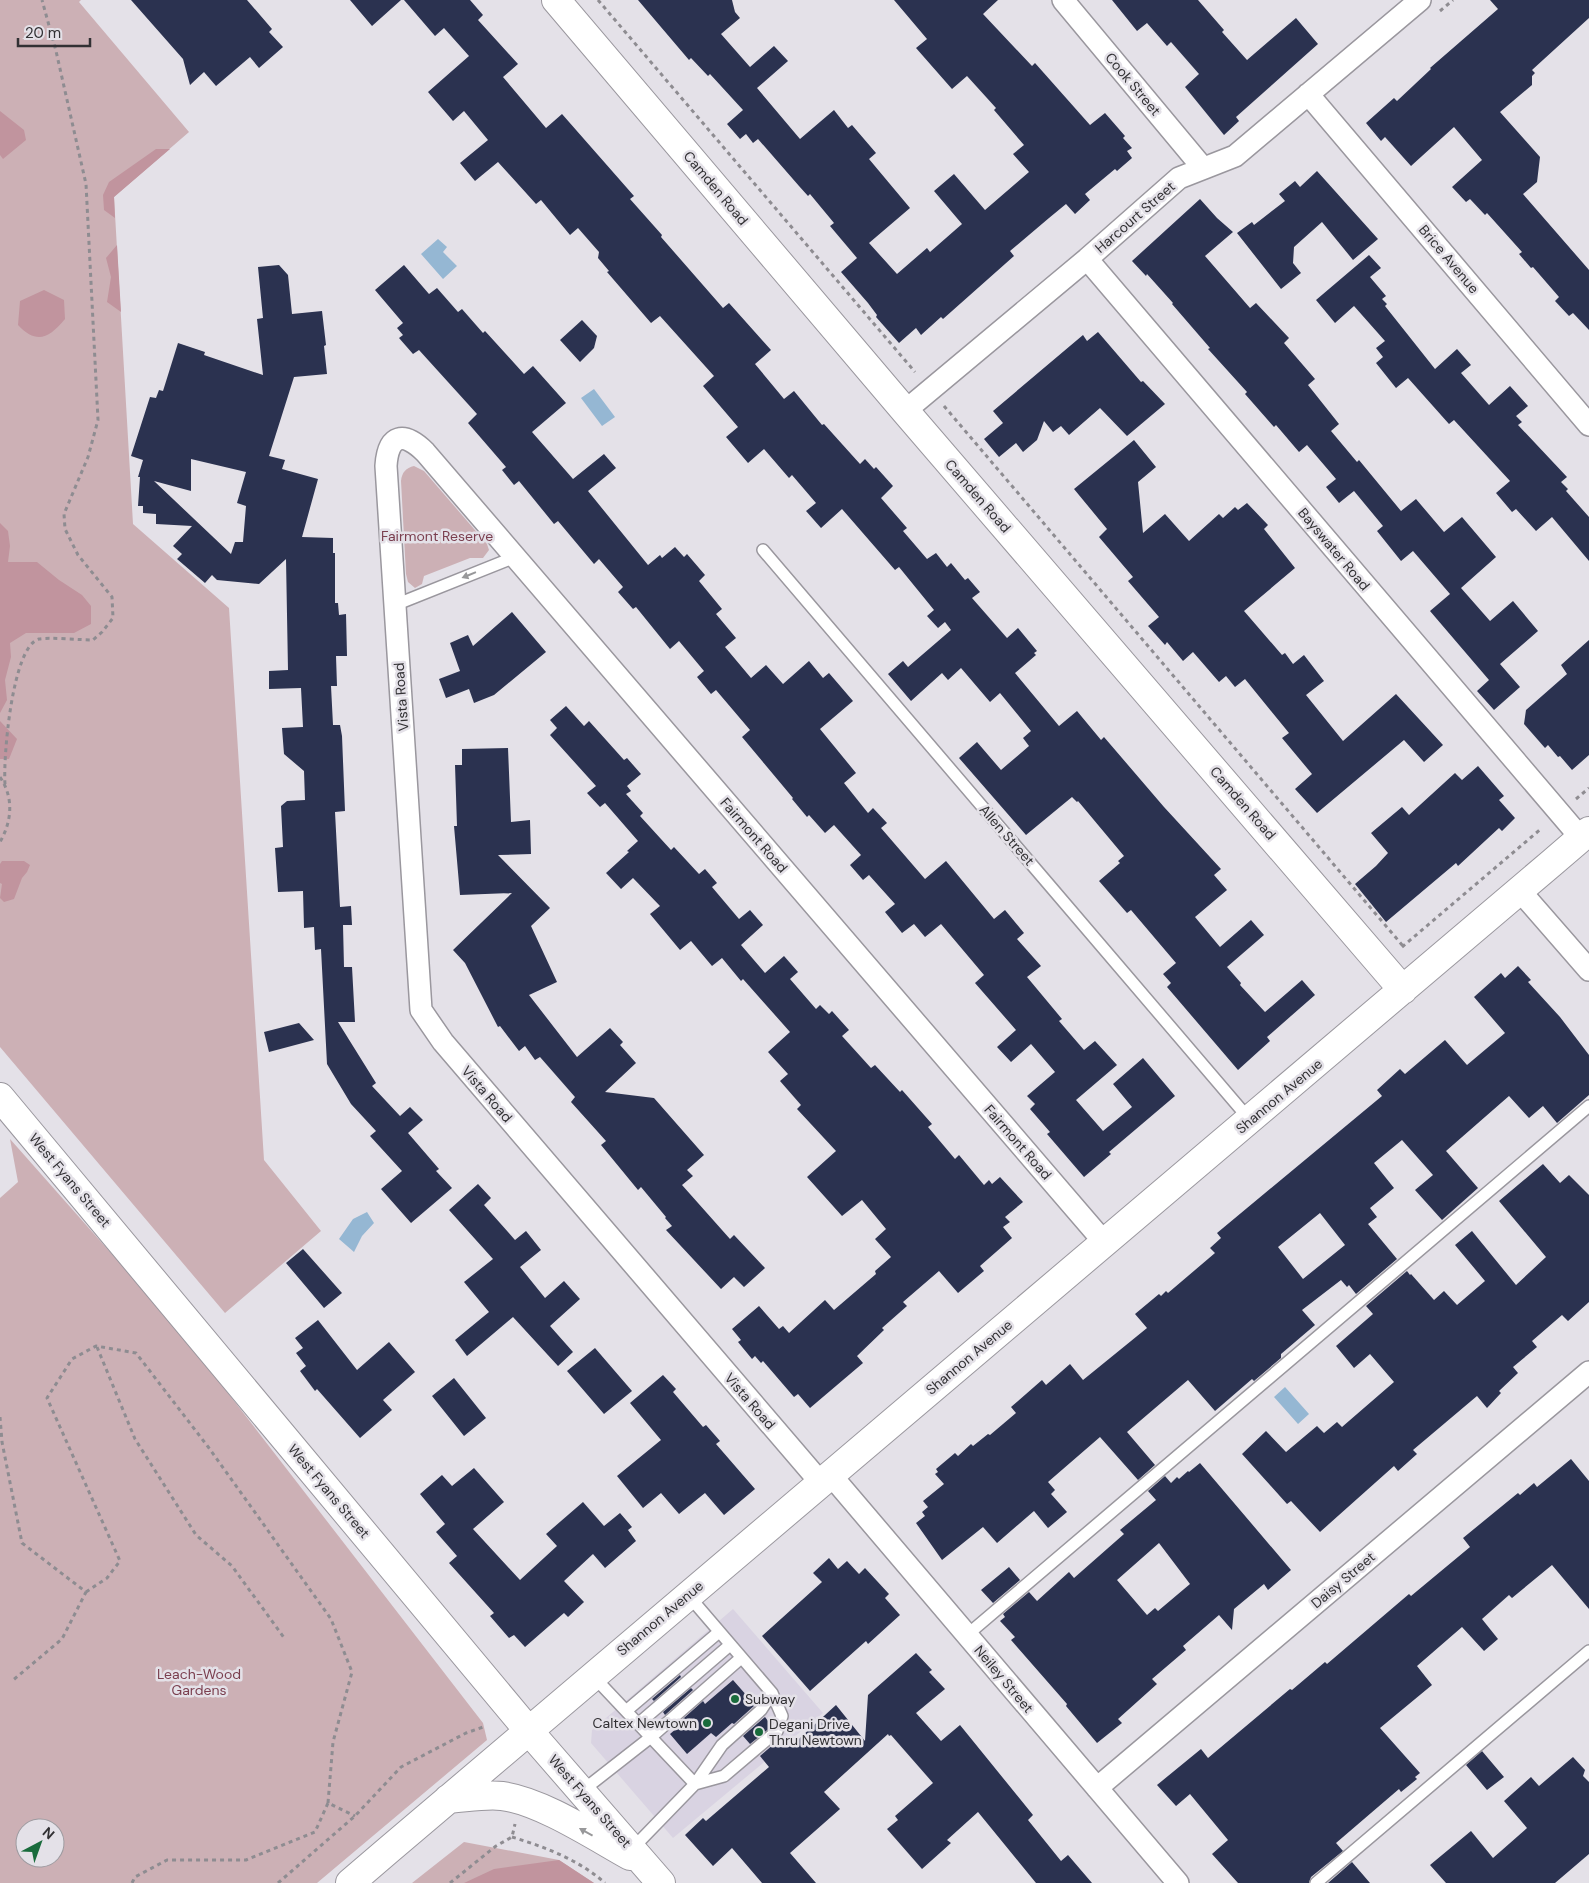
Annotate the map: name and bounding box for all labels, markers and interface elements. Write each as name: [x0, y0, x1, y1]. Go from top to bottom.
scale bar: [18, 15, 90, 47]
text: 20 m: [25, 23, 61, 43]
street label: Cook Street: [1101, 49, 1165, 119]
street label: Camden Road: [680, 147, 752, 229]
street label: Harcourt Street: [1091, 177, 1179, 257]
street label: Brice Avenue: [1415, 221, 1483, 297]
street label: Camden Road: [941, 456, 1015, 536]
street label: Bayswater Road: [1294, 504, 1374, 594]
park label: Fairmont Reserve: [381, 527, 493, 545]
one-way arrow: [462, 572, 477, 579]
street label: Vista Road: [390, 662, 412, 732]
street label: Camden Road: [1206, 763, 1280, 843]
street label: Fairmont Road: [716, 794, 792, 876]
street label: Allen Street: [976, 801, 1038, 869]
street label: Shannon Avenue: [1232, 1055, 1326, 1137]
street label: Vista Road: [458, 1062, 516, 1126]
street label: Fairmont Road: [980, 1101, 1056, 1183]
street label: West Fyans Street: [25, 1129, 115, 1231]
street label: Shannon Avenue: [922, 1316, 1016, 1398]
street label: Vista Road: [721, 1369, 779, 1433]
street label: West Fyans Street: [284, 1440, 374, 1542]
street label: Daisy Street: [1307, 1548, 1379, 1612]
street label: Shannon Avenue: [613, 1577, 707, 1659]
street label: Neiley Street: [970, 1641, 1038, 1717]
park label: Leach-Wood Gardens: [157, 1665, 241, 1699]
place label: Subway: [745, 1690, 795, 1708]
marker: Subway: [729, 1693, 741, 1705]
place label: Caltex Newtown: [593, 1714, 697, 1732]
place label: Degani Drive Thru Newtown: [769, 1715, 862, 1749]
marker: Caltex Newtown: [701, 1717, 713, 1729]
marker: Degani Drive Thru Newtown: [753, 1726, 765, 1738]
street label: West Fyans Street: [545, 1751, 635, 1851]
north arrow: [15, 1818, 65, 1868]
text: N: [39, 1823, 58, 1843]
one-way arrow: [579, 1828, 593, 1836]

